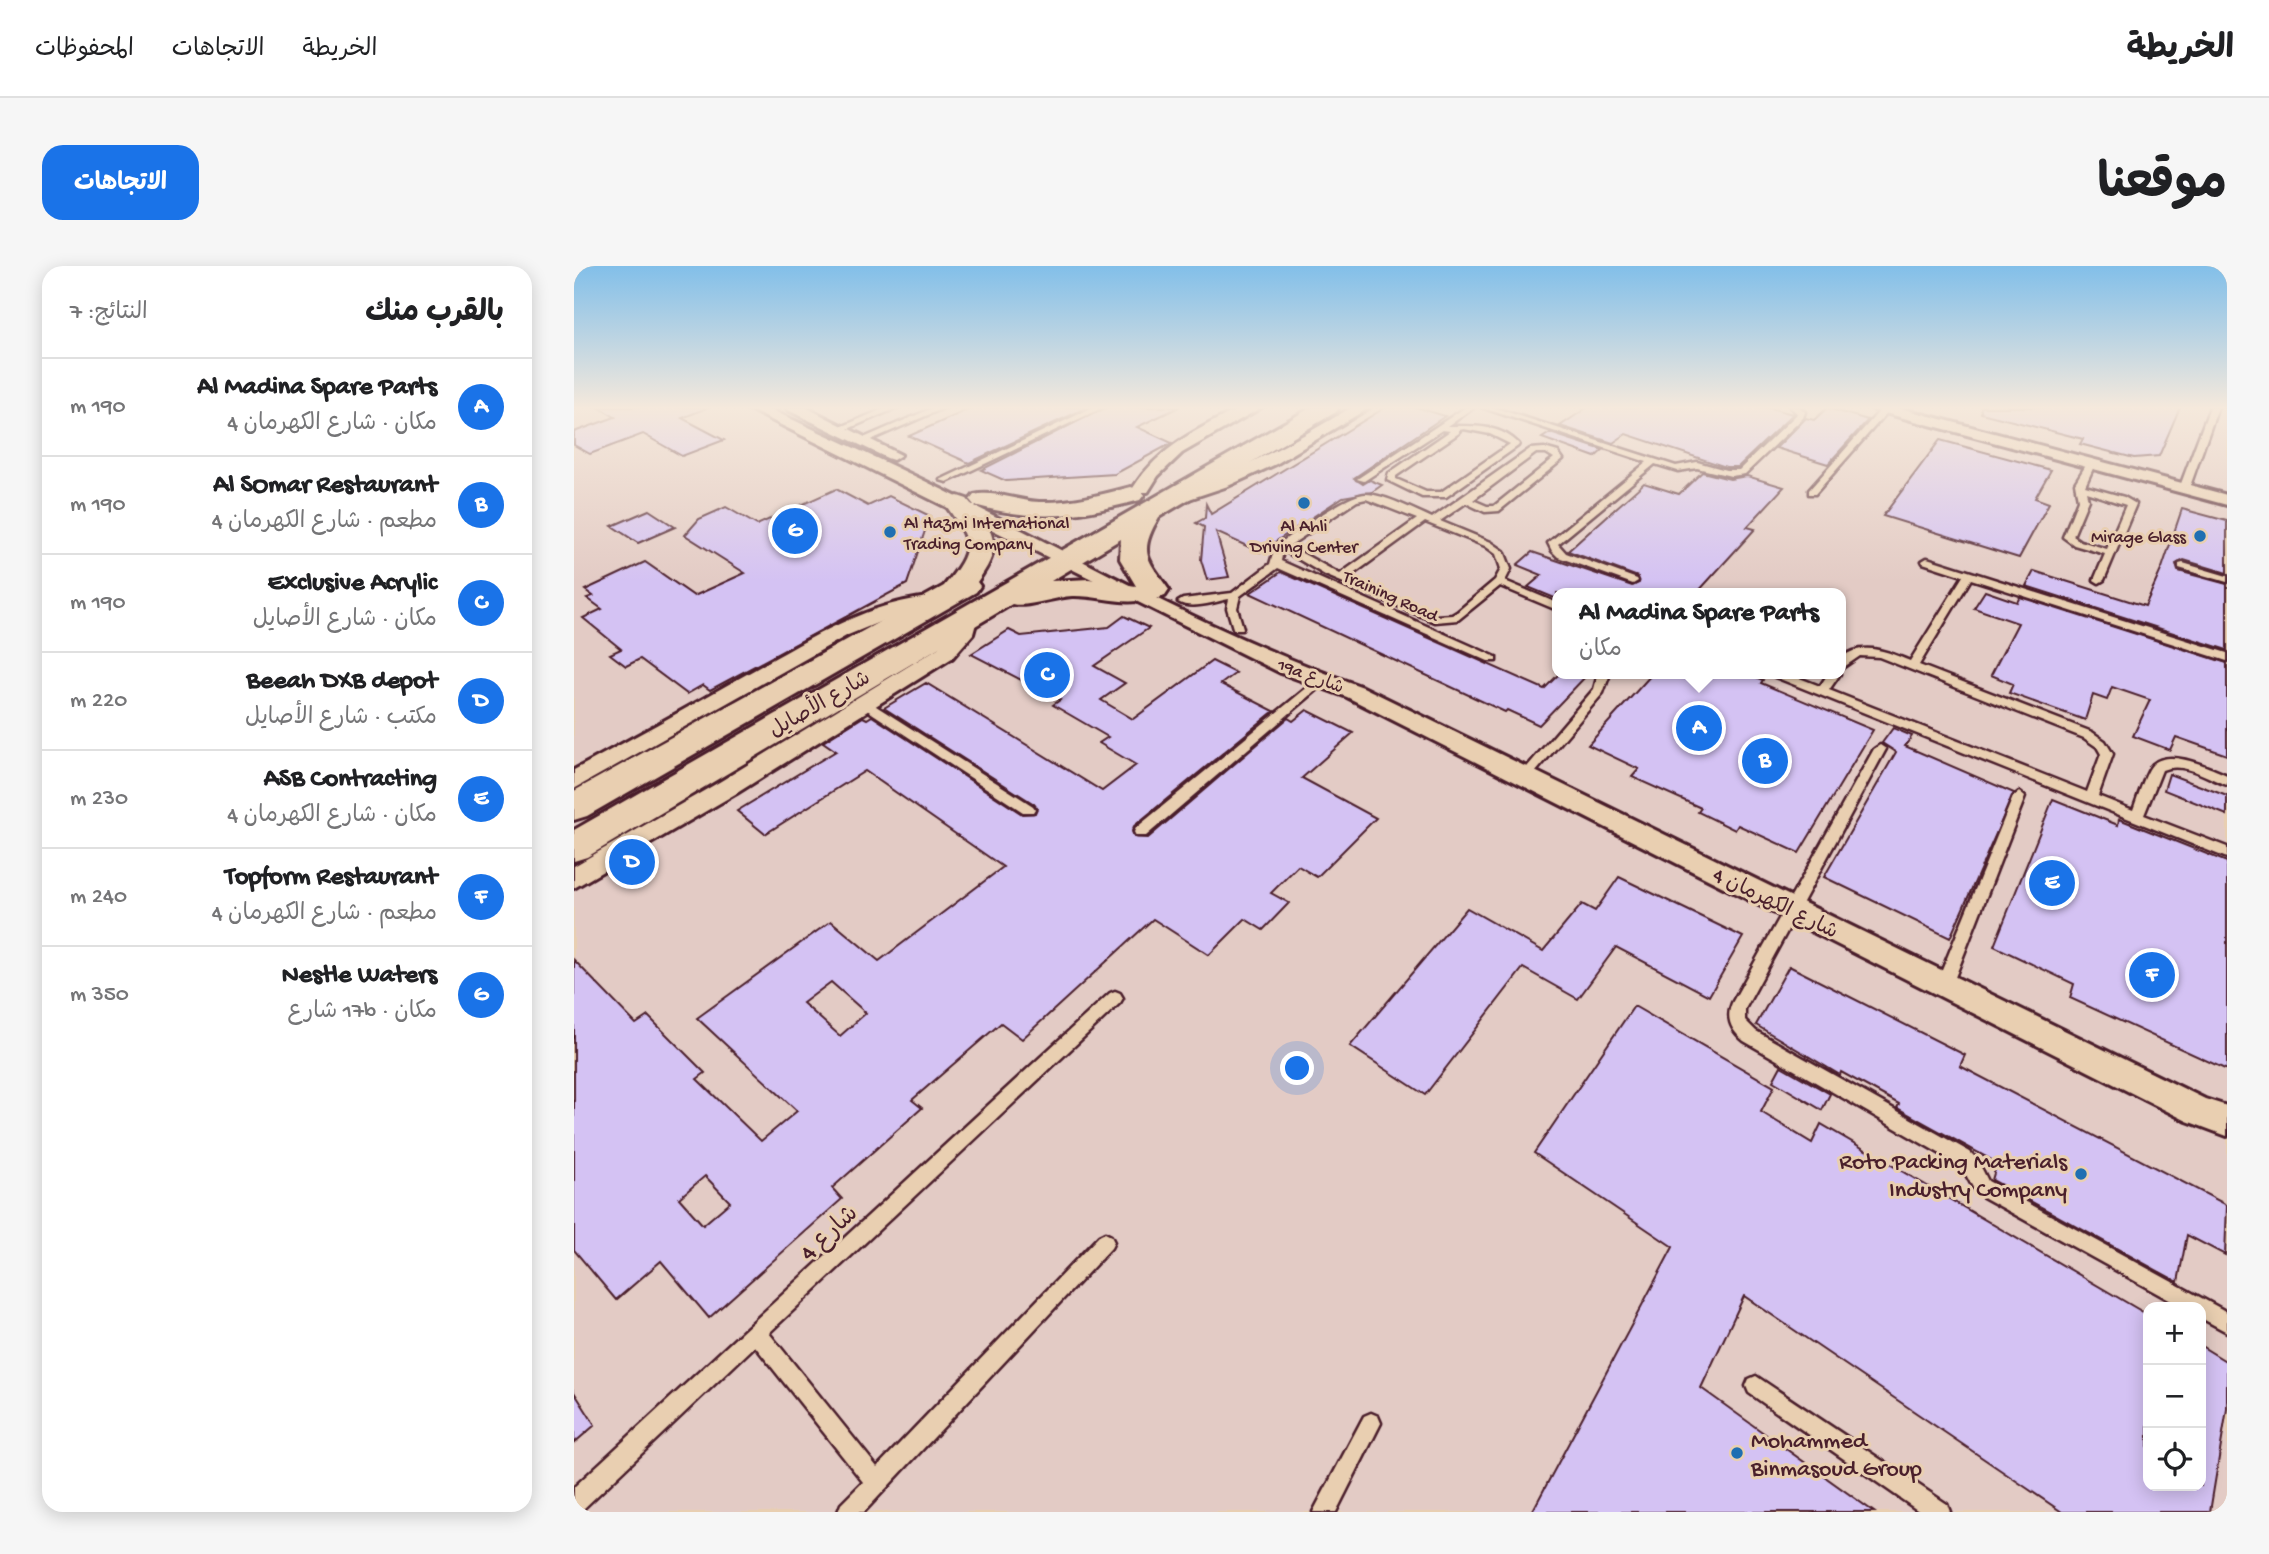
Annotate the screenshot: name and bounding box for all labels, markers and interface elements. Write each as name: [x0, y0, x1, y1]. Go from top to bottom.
text: الخريطة: [2127, 32, 2234, 70]
text: المحفوظات: [35, 36, 134, 65]
text: الاتجاهات: [172, 36, 265, 65]
text: الخريطة: [303, 36, 377, 65]
button: الاتجاهات: [42, 145, 199, 220]
text: موقعنا: [2097, 158, 2227, 216]
text: بالقرب منك: [365, 297, 504, 332]
text: النتائج: 7: [70, 300, 148, 327]
text: Al Madina Spare Parts: [197, 373, 437, 404]
text: 190 m: [70, 394, 126, 421]
text: A: [474, 394, 488, 421]
text: مكان · شارع الكهرمان 4: [227, 411, 437, 438]
text: Al SOmar Restaurant: [213, 471, 437, 502]
text: 190 m: [70, 492, 126, 519]
text: B: [475, 492, 487, 519]
marker: Al Ahli Driving Center: [1296, 495, 1312, 511]
pin: G: [772, 505, 818, 557]
text: مطعم · شارع الكهرمان 4: [212, 509, 437, 536]
place label: Al Hazmi International Trading Company: [903, 514, 1070, 556]
place label: Al Ahli Driving Center: [1249, 517, 1359, 559]
marker: Al Hazmi International Trading Company: [882, 524, 898, 540]
place label: Mirage Glass: [2091, 528, 2187, 549]
marker: Mirage Glass: [2192, 528, 2208, 544]
street label: Training Road: [1338, 567, 1442, 628]
text: Exclusive Acrylic: [268, 569, 437, 600]
popup: [1552, 588, 1846, 679]
text: 190 m: [70, 590, 126, 617]
text: C: [475, 590, 487, 617]
text: Al Madina Spare Parts: [1579, 599, 1819, 630]
text: مكان · شارع الأصايل: [253, 607, 437, 634]
text: مكان: [1579, 637, 1622, 664]
pin: C: [1024, 649, 1070, 701]
street label: 19a شارع: [1273, 655, 1346, 700]
street label: شارع الأصايل: [763, 663, 876, 745]
text: Beeah DXB depot: [247, 667, 437, 698]
text: 220 m: [70, 688, 127, 715]
text: D: [474, 688, 489, 715]
pin: A: [1676, 702, 1722, 754]
text: مكتب · شارع الأصايل: [245, 705, 437, 732]
pin: B: [1742, 735, 1788, 787]
text: ASB Contracting: [264, 765, 437, 796]
text: 230 m: [70, 786, 128, 813]
text: E: [474, 786, 488, 813]
text: مكان · شارع الكهرمان 4: [227, 803, 437, 830]
pin: D: [609, 836, 655, 888]
pin: E: [2029, 857, 2075, 909]
text: Topform Restaurant: [225, 863, 437, 894]
street label: شارع الكهرمان 4: [1708, 864, 1841, 946]
text: 240 m: [70, 884, 127, 911]
text: F: [475, 884, 487, 911]
text: مطعم · شارع الكهرمان 4: [212, 901, 437, 928]
pin: F: [2129, 949, 2175, 1001]
text: Nestle Waters: [282, 961, 437, 992]
text: 350 m: [70, 982, 129, 1009]
text: G: [474, 982, 488, 1009]
text: مكان · 17b شارع: [288, 999, 437, 1026]
your location: [1280, 1051, 1314, 1085]
place label: Roto Packing Materials Industry Company: [1839, 1149, 2068, 1206]
marker: Roto Packing Materials Industry Company: [2073, 1166, 2089, 1182]
street label: شارع 4: [795, 1200, 866, 1269]
map controls: [2143, 1302, 2206, 1491]
button: +: [2143, 1302, 2206, 1365]
button: −: [2143, 1365, 2206, 1428]
place label: Mohammed Binmasoud Group: [1750, 1428, 1922, 1485]
button: locate: [2143, 1428, 2206, 1491]
marker: Mohammed Binmasoud Group: [1729, 1445, 1745, 1461]

